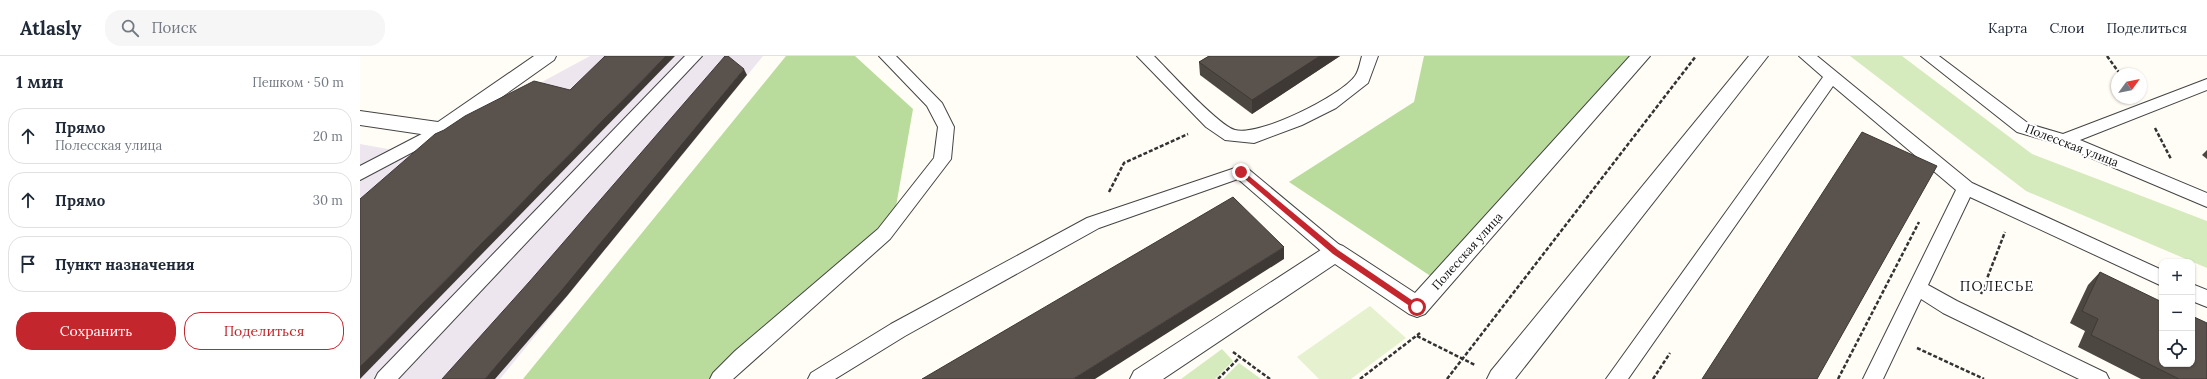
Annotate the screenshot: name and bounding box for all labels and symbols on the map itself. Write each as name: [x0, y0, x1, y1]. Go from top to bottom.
north arrow: [2111, 68, 2147, 104]
street label: Полесская улица: [2023, 120, 2121, 170]
route end: [1232, 163, 1250, 181]
street label: Полесская улица: [1428, 209, 1506, 293]
district label: ПОЛЕСЬЕ: [1960, 277, 2034, 295]
route start: [1408, 298, 1426, 316]

